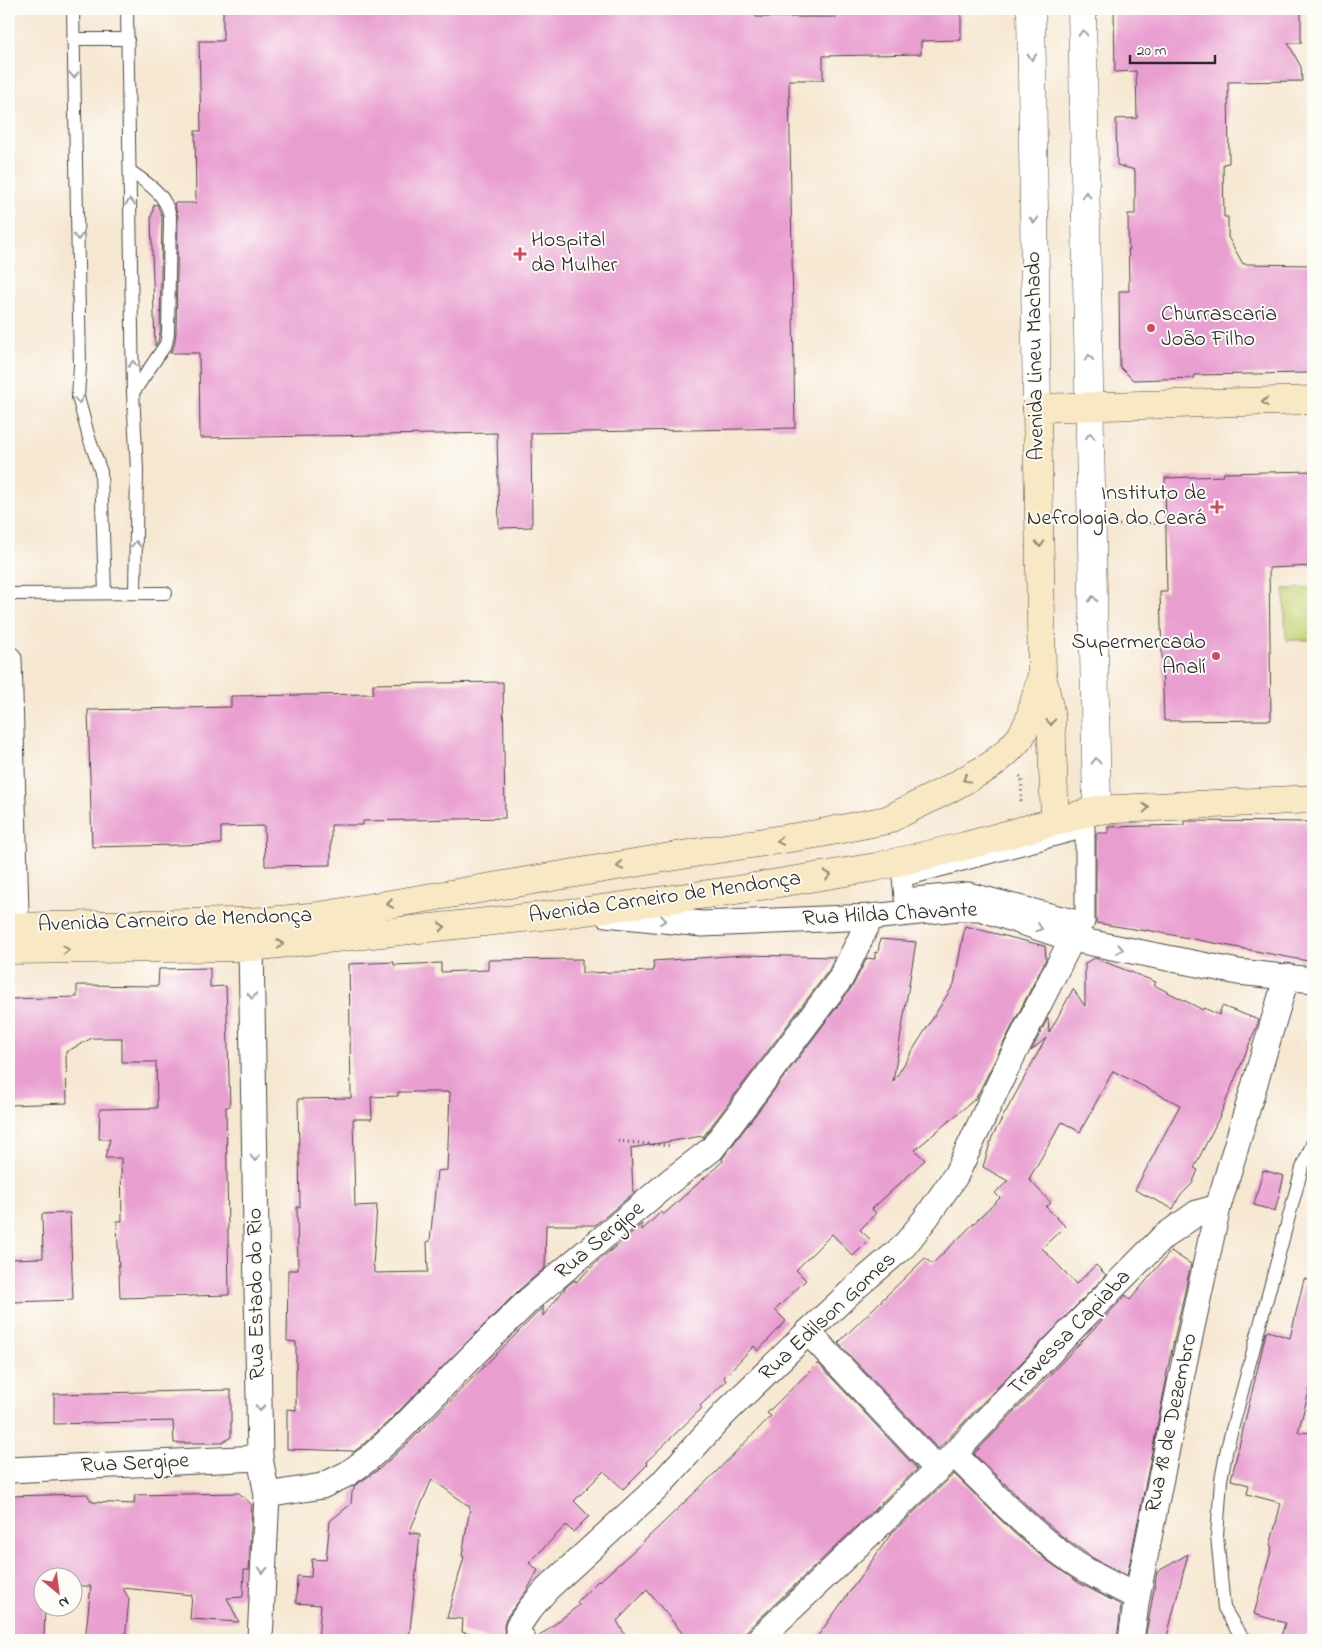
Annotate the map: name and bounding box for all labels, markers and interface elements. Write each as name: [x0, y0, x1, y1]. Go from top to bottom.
one-way arrow: [1078, 29, 1088, 36]
scale bar: [1130, 32, 1214, 64]
text: 20 m: [1137, 40, 1167, 62]
one-way arrow: [1027, 54, 1037, 62]
one-way arrow: [69, 72, 79, 79]
one-way arrow: [1081, 191, 1091, 199]
one-way arrow: [125, 198, 135, 206]
one-way arrow: [1029, 216, 1039, 224]
place label: Hospital da Mulher: [531, 225, 618, 282]
one-way arrow: [72, 234, 83, 242]
marker: Hospital da Mulher: [513, 247, 527, 261]
street label: Avenida Lineu Machado: [1018, 251, 1054, 461]
place label: Churrascaria João Filho: [1161, 299, 1277, 356]
marker: Churrascaria João Filho: [1145, 322, 1157, 334]
one-way arrow: [1084, 353, 1094, 361]
one-way arrow: [127, 360, 138, 368]
one-way arrow: [74, 395, 84, 404]
one-way arrow: [1260, 396, 1268, 407]
one-way arrow: [1085, 432, 1096, 440]
place label: Instituto de Nefrologia do Ceará: [1027, 478, 1206, 536]
marker: Instituto de Nefrologia do Ceará: [1210, 500, 1224, 514]
one-way arrow: [131, 540, 141, 548]
one-way arrow: [1034, 540, 1045, 548]
one-way arrow: [1088, 595, 1098, 602]
place label: Supermercado Analí: [1072, 627, 1206, 684]
marker: Supermercado Analí: [1210, 650, 1222, 662]
one-way arrow: [1046, 718, 1057, 726]
one-way arrow: [1091, 757, 1101, 765]
one-way arrow: [962, 773, 971, 783]
one-way arrow: [1142, 803, 1150, 814]
one-way arrow: [776, 835, 784, 845]
one-way arrow: [615, 861, 624, 871]
street label: Avenida Carneiro de Mendonça: [527, 863, 803, 933]
one-way arrow: [824, 871, 833, 881]
street label: Rua Hilda Chavante: [802, 894, 978, 936]
one-way arrow: [386, 899, 395, 909]
street label: Avenida Carneiro de Mendonça: [37, 900, 313, 942]
one-way arrow: [659, 914, 667, 925]
one-way arrow: [438, 922, 446, 933]
one-way arrow: [1034, 922, 1043, 932]
one-way arrow: [277, 939, 285, 950]
one-way arrow: [1115, 943, 1124, 953]
one-way arrow: [62, 944, 70, 955]
one-way arrow: [247, 992, 257, 1000]
one-way arrow: [250, 1155, 260, 1163]
street label: Rua Sergipe: [548, 1194, 653, 1289]
street label: Rua Estado do Rio: [240, 1208, 274, 1380]
street label: Rua Edilson Gomes: [752, 1245, 904, 1389]
street label: Travessa Capiaba: [1001, 1262, 1139, 1404]
street label: Rua 18 de Dezembro: [1137, 1330, 1207, 1516]
one-way arrow: [254, 1405, 265, 1413]
street label: Rua Sergipe: [80, 1445, 190, 1484]
north arrow: [32, 1566, 82, 1616]
one-way arrow: [258, 1566, 269, 1574]
text: N: [54, 1591, 73, 1614]

